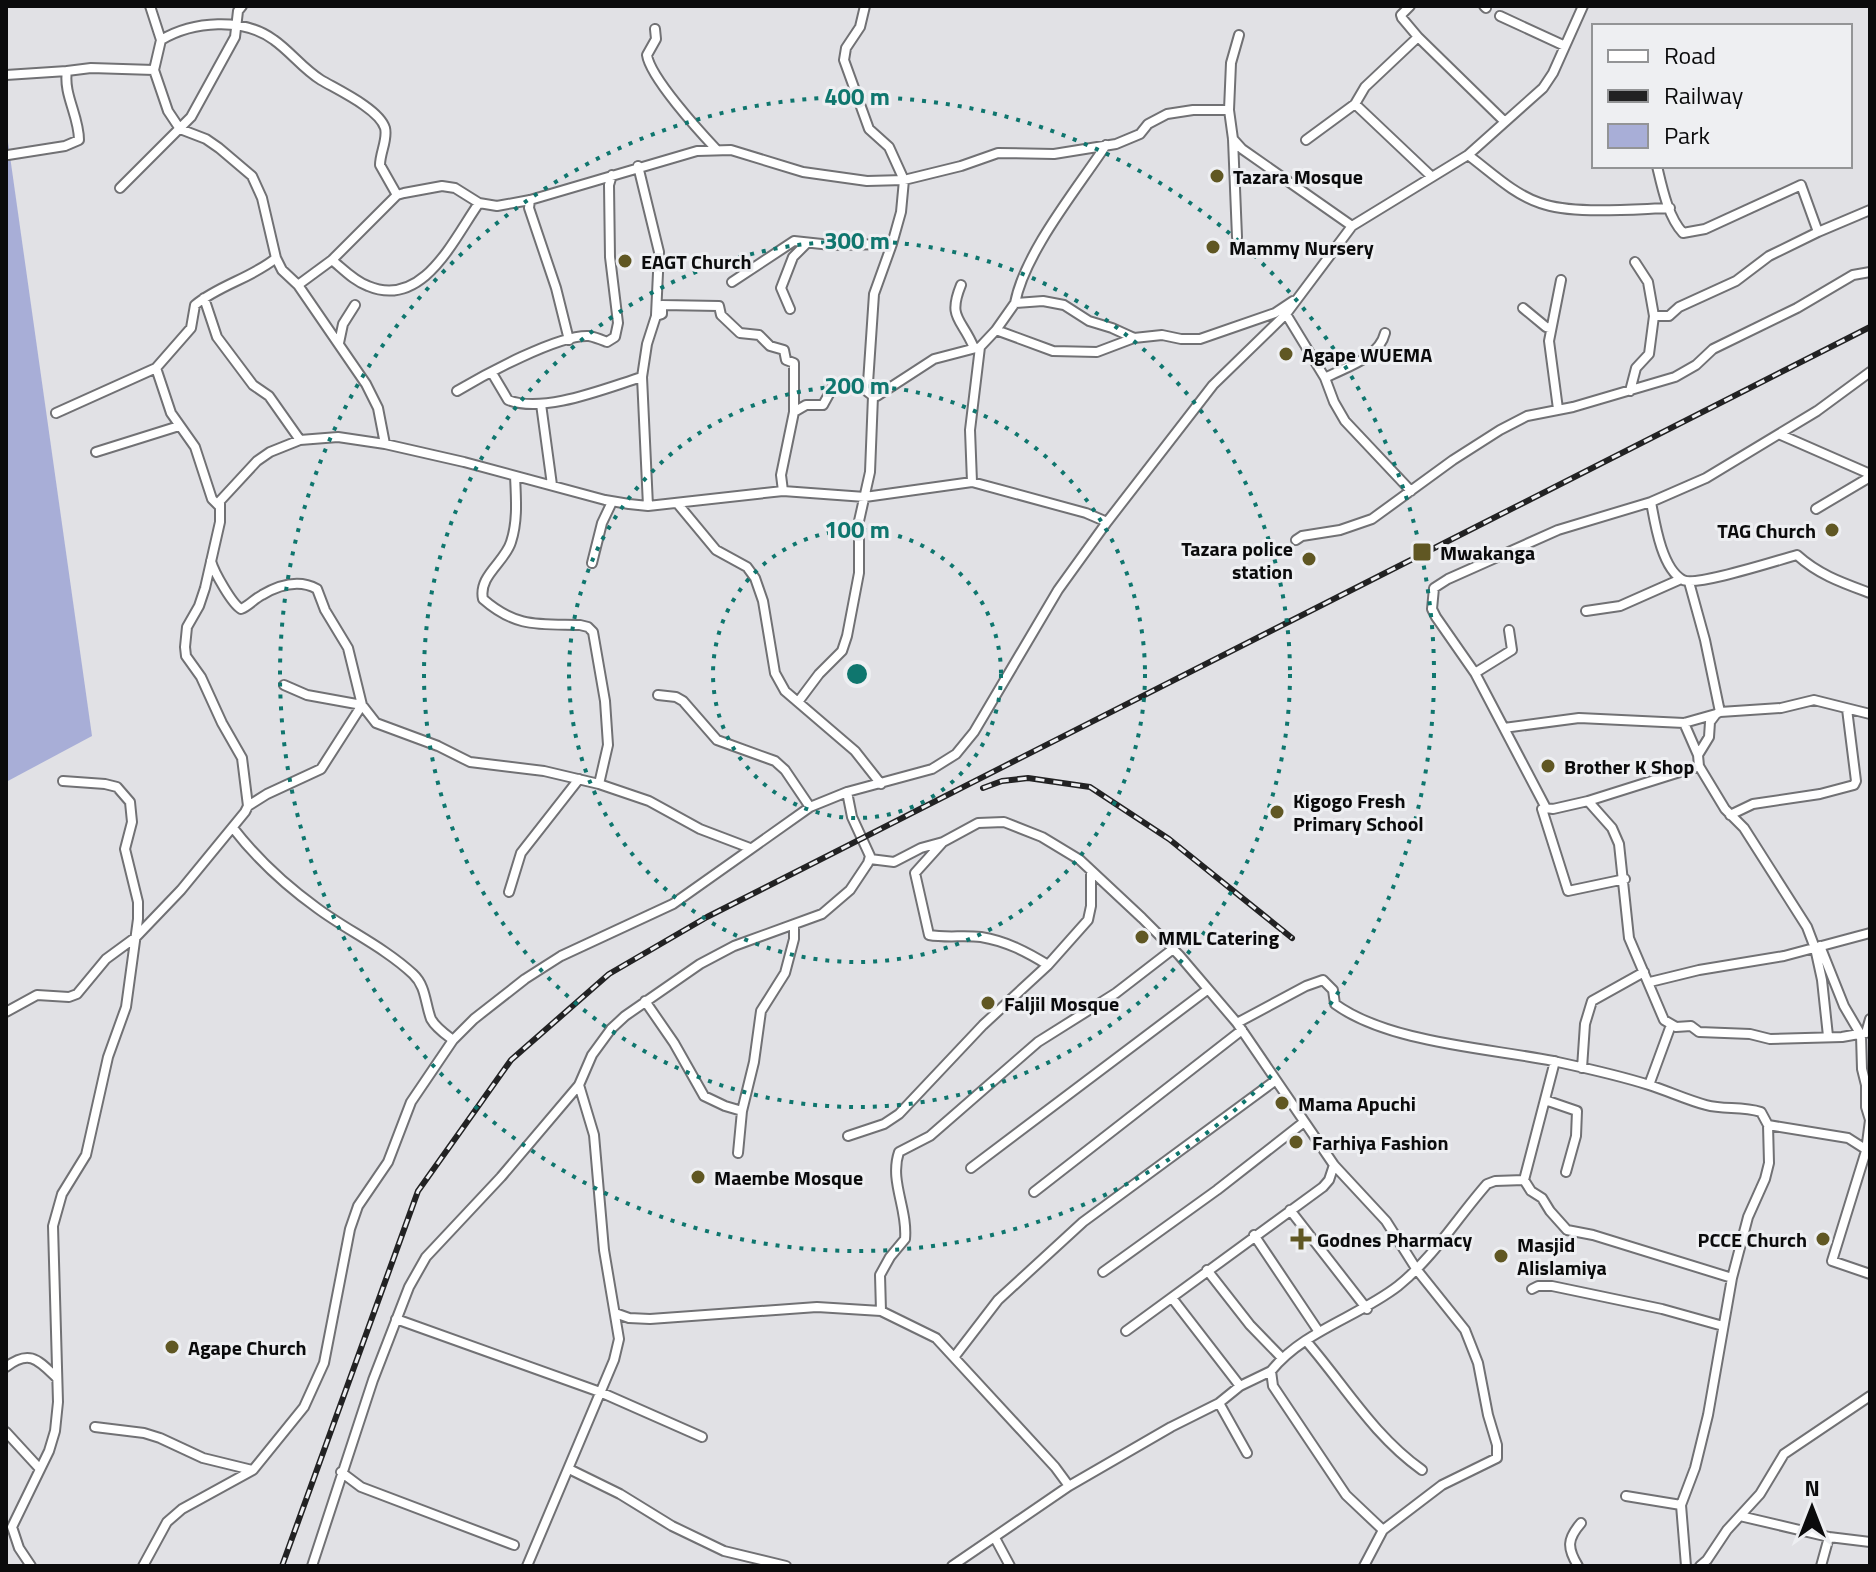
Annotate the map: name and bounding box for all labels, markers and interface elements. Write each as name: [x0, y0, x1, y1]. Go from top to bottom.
legend: [1592, 24, 1852, 168]
text: Road: [1664, 37, 1716, 73]
text: Railway: [1664, 77, 1744, 113]
text: 400 m: [824, 78, 890, 114]
text: Park: [1664, 117, 1710, 153]
place label: Tazara Mosque: [1233, 161, 1363, 192]
marker: Tazara Mosque: [1208, 167, 1226, 185]
text: 300 m: [824, 222, 890, 258]
place label: Mammy Nursery: [1229, 232, 1374, 263]
marker: Mammy Nursery: [1204, 238, 1222, 256]
place label: EAGT Church: [641, 246, 751, 277]
marker: EAGT Church: [616, 252, 634, 270]
place label: Agape WUEMA: [1302, 339, 1432, 370]
marker: Agape WUEMA: [1277, 345, 1295, 363]
text: 200 m: [824, 367, 890, 403]
text: 100 m: [824, 511, 890, 547]
place label: TAG Church: [1717, 515, 1816, 546]
marker: TAG Church: [1823, 521, 1841, 539]
place label: Tazara police station: [1181, 533, 1293, 587]
place label: Mwakanga: [1440, 537, 1535, 568]
marker: Mwakanga: [1411, 541, 1433, 563]
marker: Tazara police station: [1300, 550, 1318, 568]
centre of rings: [843, 660, 871, 688]
place label: Brother K Shop: [1564, 751, 1694, 782]
marker: Brother K Shop: [1539, 757, 1557, 775]
place label: Kigogo Fresh Primary School: [1293, 785, 1424, 839]
marker: Kigogo Fresh Primary School: [1268, 803, 1286, 821]
place label: MML Catering: [1158, 922, 1279, 953]
marker: MML Catering: [1133, 928, 1151, 946]
place label: Faljil Mosque: [1004, 988, 1119, 1019]
marker: Faljil Mosque: [979, 994, 997, 1012]
place label: Mama Apuchi: [1298, 1088, 1416, 1119]
marker: Mama Apuchi: [1273, 1094, 1291, 1112]
place label: Farhiya Fashion: [1312, 1127, 1448, 1158]
marker: Farhiya Fashion: [1287, 1133, 1305, 1151]
place label: Maembe Mosque: [714, 1162, 863, 1193]
marker: Maembe Mosque: [689, 1168, 707, 1186]
place label: Godnes Pharmacy: [1317, 1224, 1472, 1255]
place label: PCCE Church: [1698, 1224, 1807, 1255]
place label: Masjid Alislamiya: [1517, 1229, 1607, 1283]
marker: Godnes Pharmacy: [1292, 1230, 1310, 1248]
marker: PCCE Church: [1814, 1230, 1832, 1248]
marker: Masjid Alislamiya: [1492, 1247, 1510, 1265]
place label: Agape Church: [188, 1332, 307, 1363]
marker: Agape Church: [163, 1338, 181, 1356]
north arrow: [1772, 1468, 1852, 1548]
text: N: [1804, 1471, 1820, 1505]

